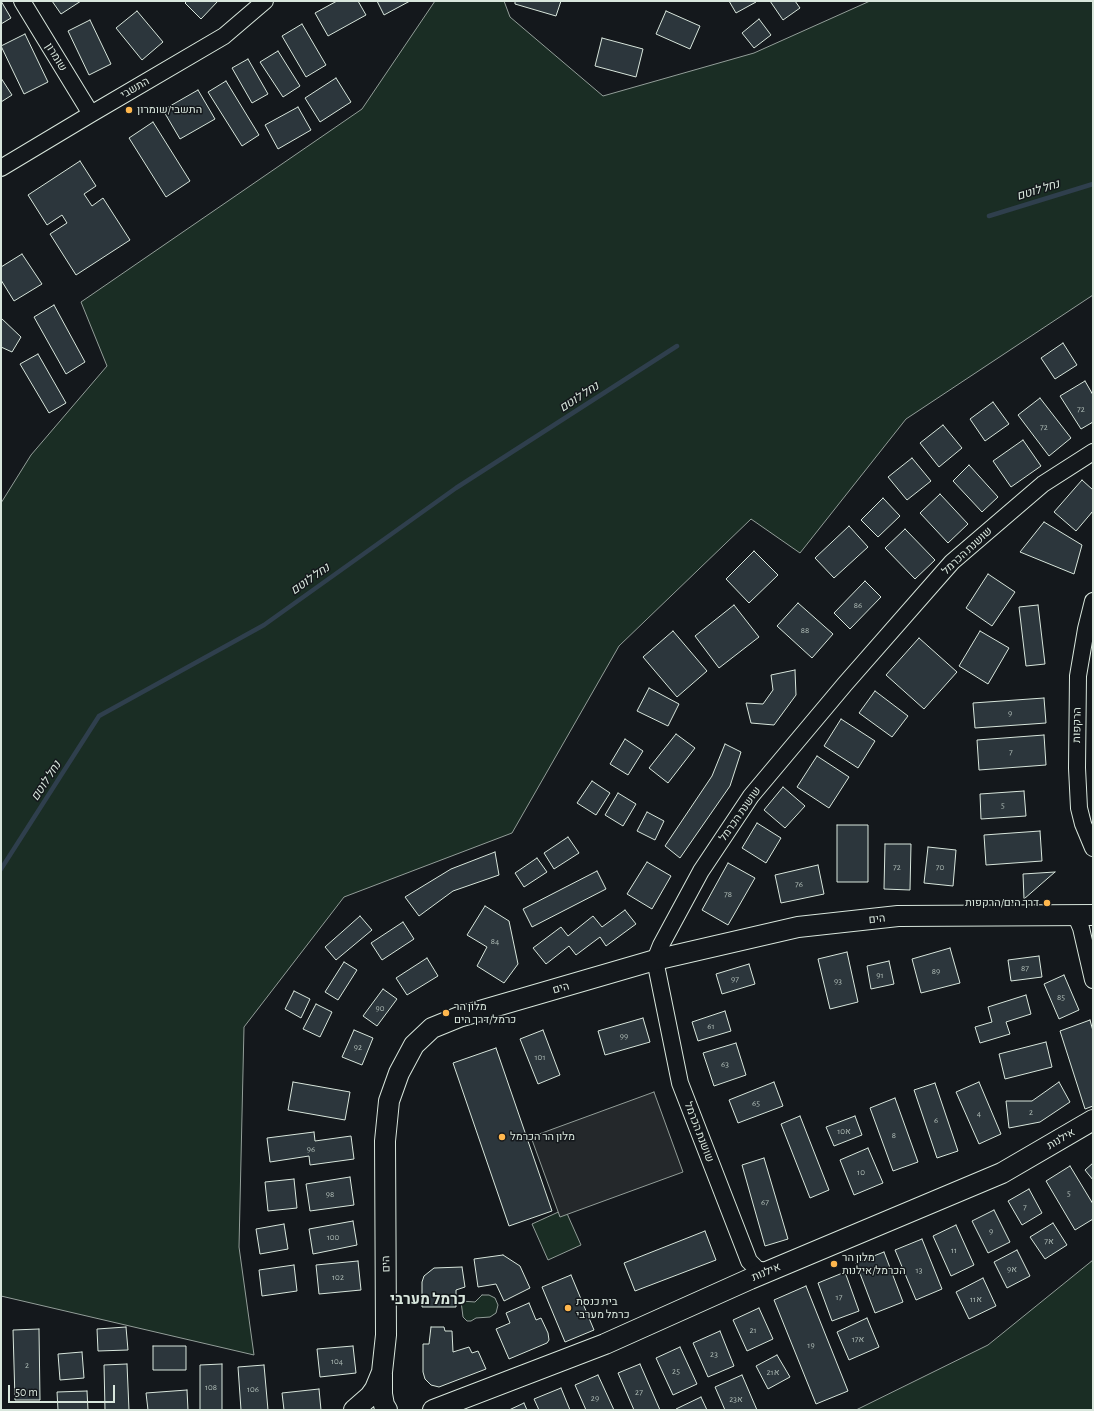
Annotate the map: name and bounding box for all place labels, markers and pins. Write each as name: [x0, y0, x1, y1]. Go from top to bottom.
place label: התשבי/שומרון: [137, 103, 202, 117]
marker: התשבי/שומרון: [124, 105, 134, 115]
place label: דרך הים/הרקפות: [965, 896, 1039, 910]
marker: דרך הים/הרקפות: [1042, 898, 1052, 908]
place label: מלון הר כרמל/דרך הים: [454, 1000, 516, 1026]
marker: מלון הר כרמל/דרך הים: [441, 1008, 451, 1018]
place label: מלון הר הכרמל: [510, 1130, 575, 1144]
marker: מלון הר הכרמל: [497, 1132, 507, 1142]
place label: מלון הר הכרמל/אילנות: [842, 1251, 906, 1277]
marker: מלון הר הכרמל/אילנות: [829, 1259, 839, 1269]
place label: בית כנסת כרמל מערבי: [576, 1295, 630, 1321]
marker: בית כנסת כרמל מערבי: [563, 1303, 573, 1313]

